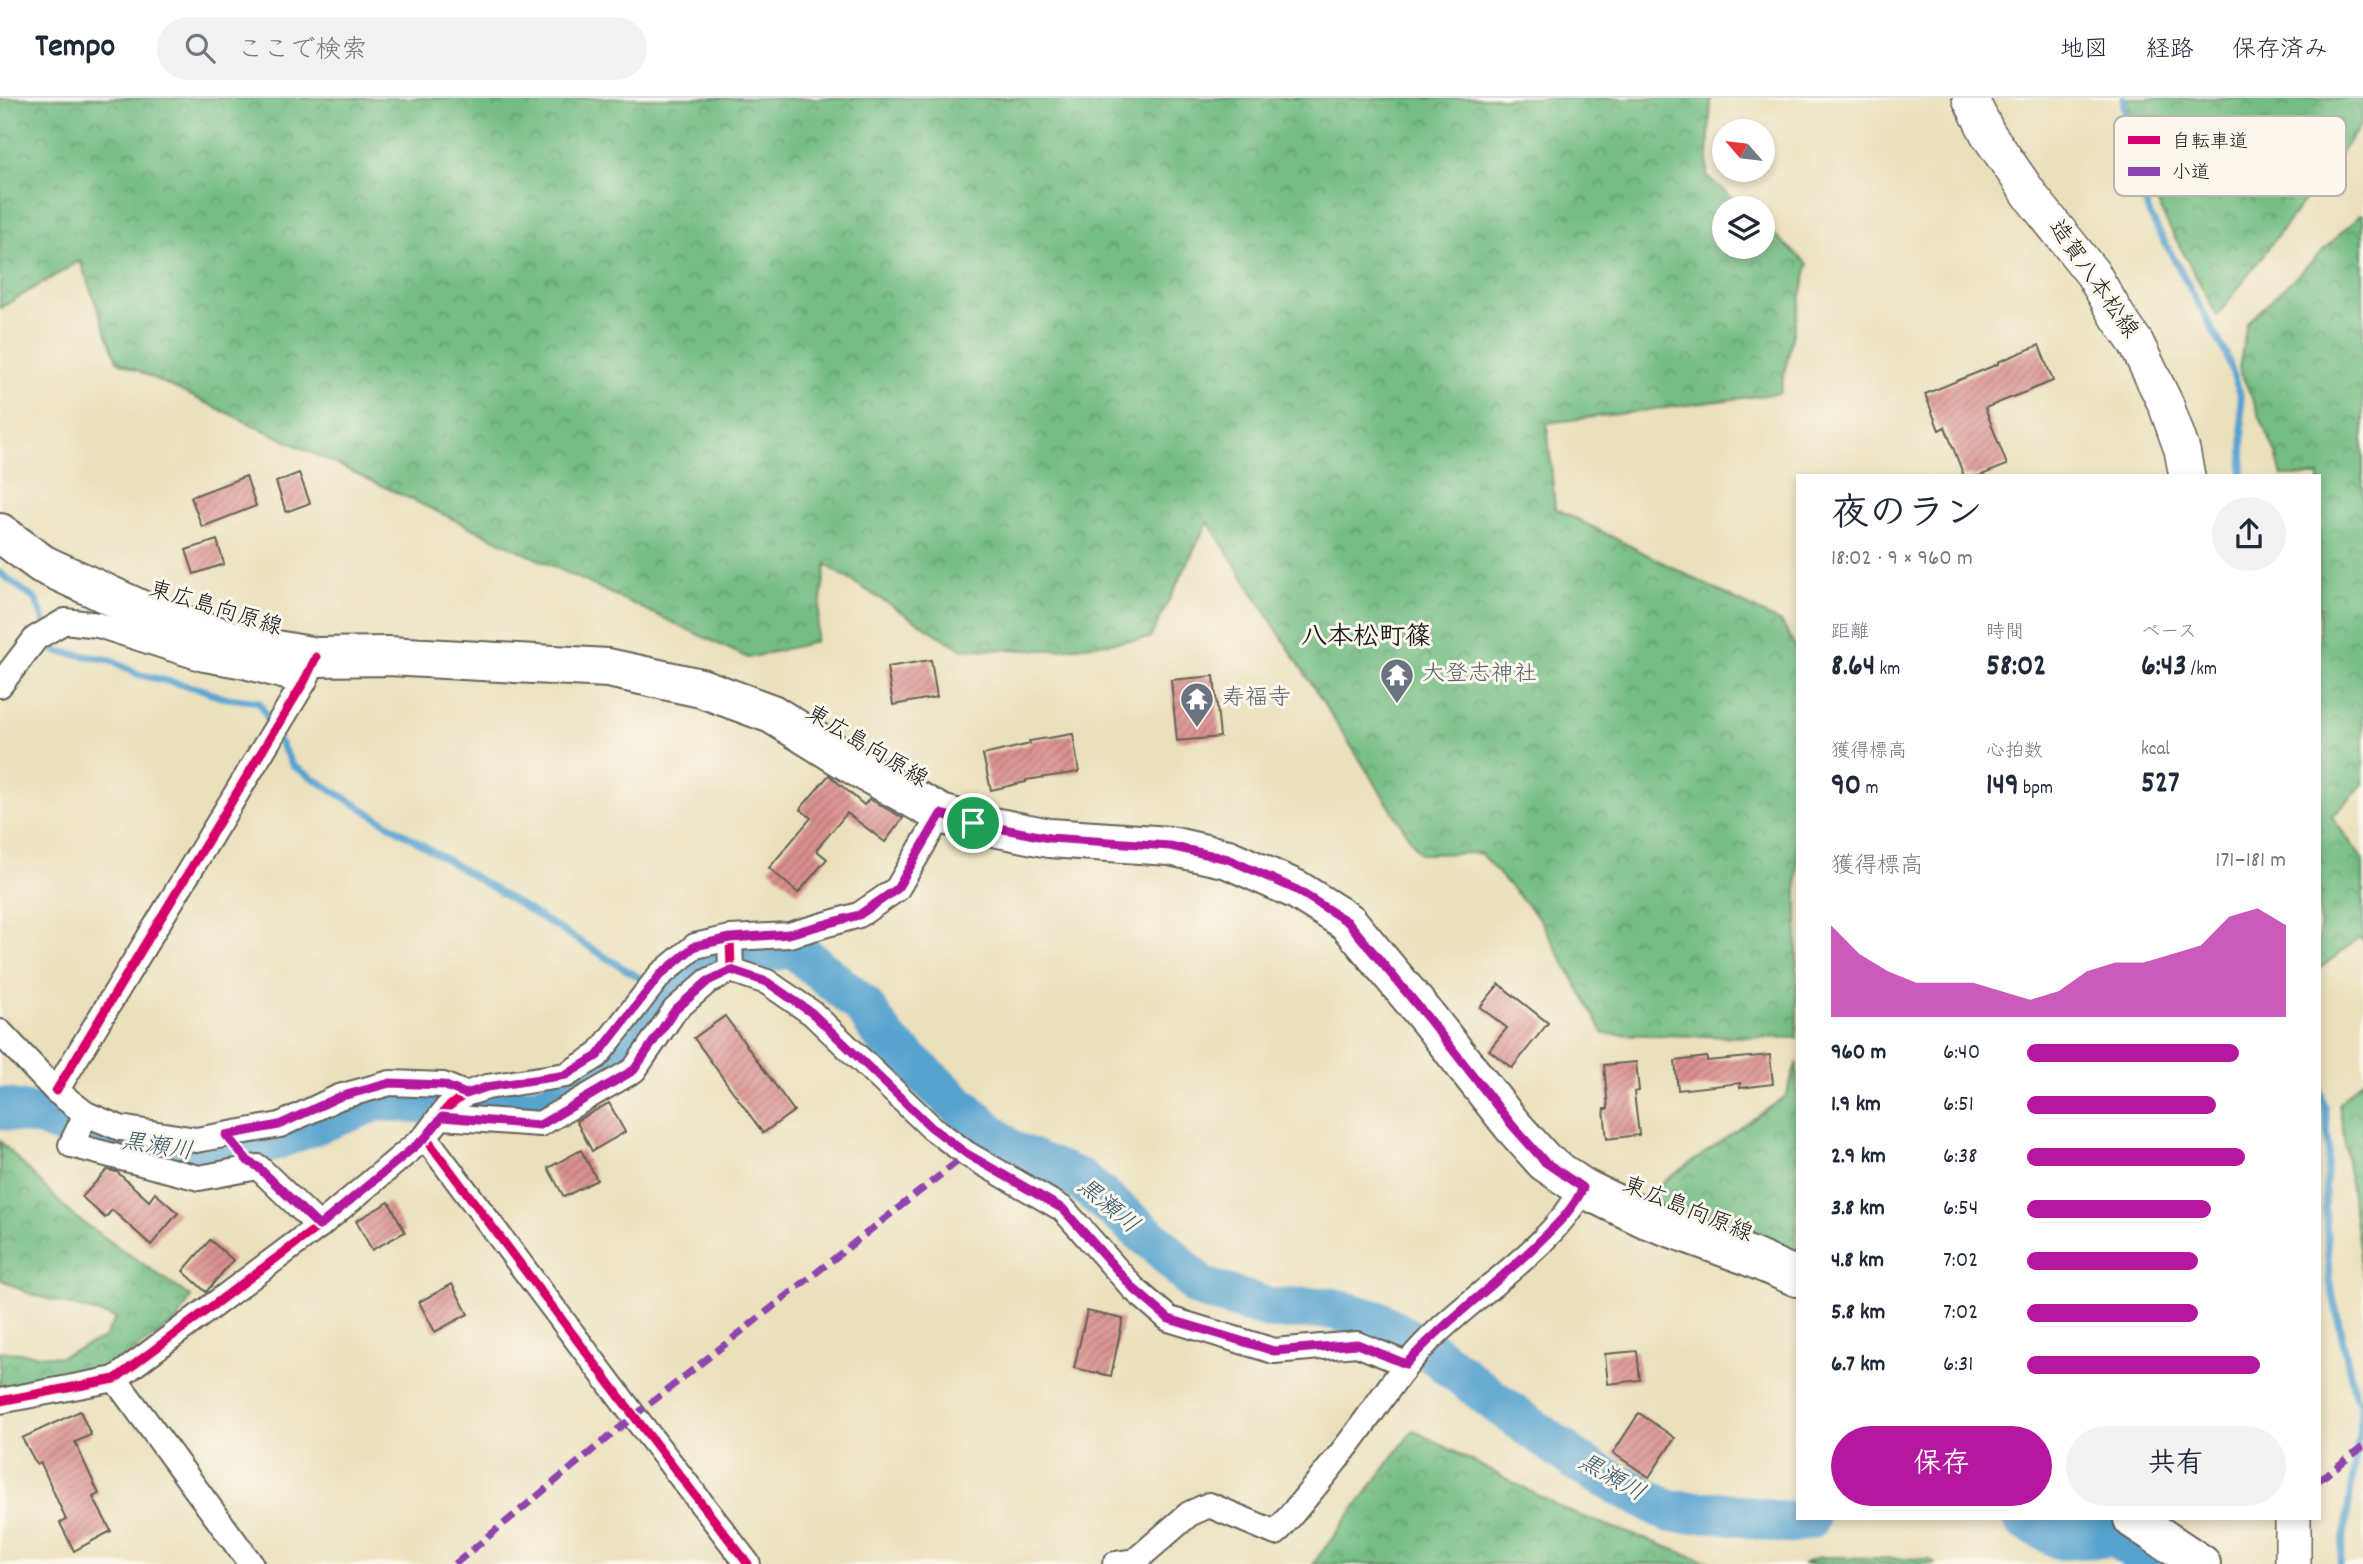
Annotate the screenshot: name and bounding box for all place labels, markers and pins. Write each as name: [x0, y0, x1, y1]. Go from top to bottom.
temple icon: 大登志神社: [1378, 656, 1416, 705]
place label: 大登志神社: [1422, 659, 1537, 692]
temple icon: 寿福寺: [1178, 680, 1216, 729]
place label: 寿福寺: [1222, 683, 1291, 716]
pin: [943, 793, 1003, 853]

